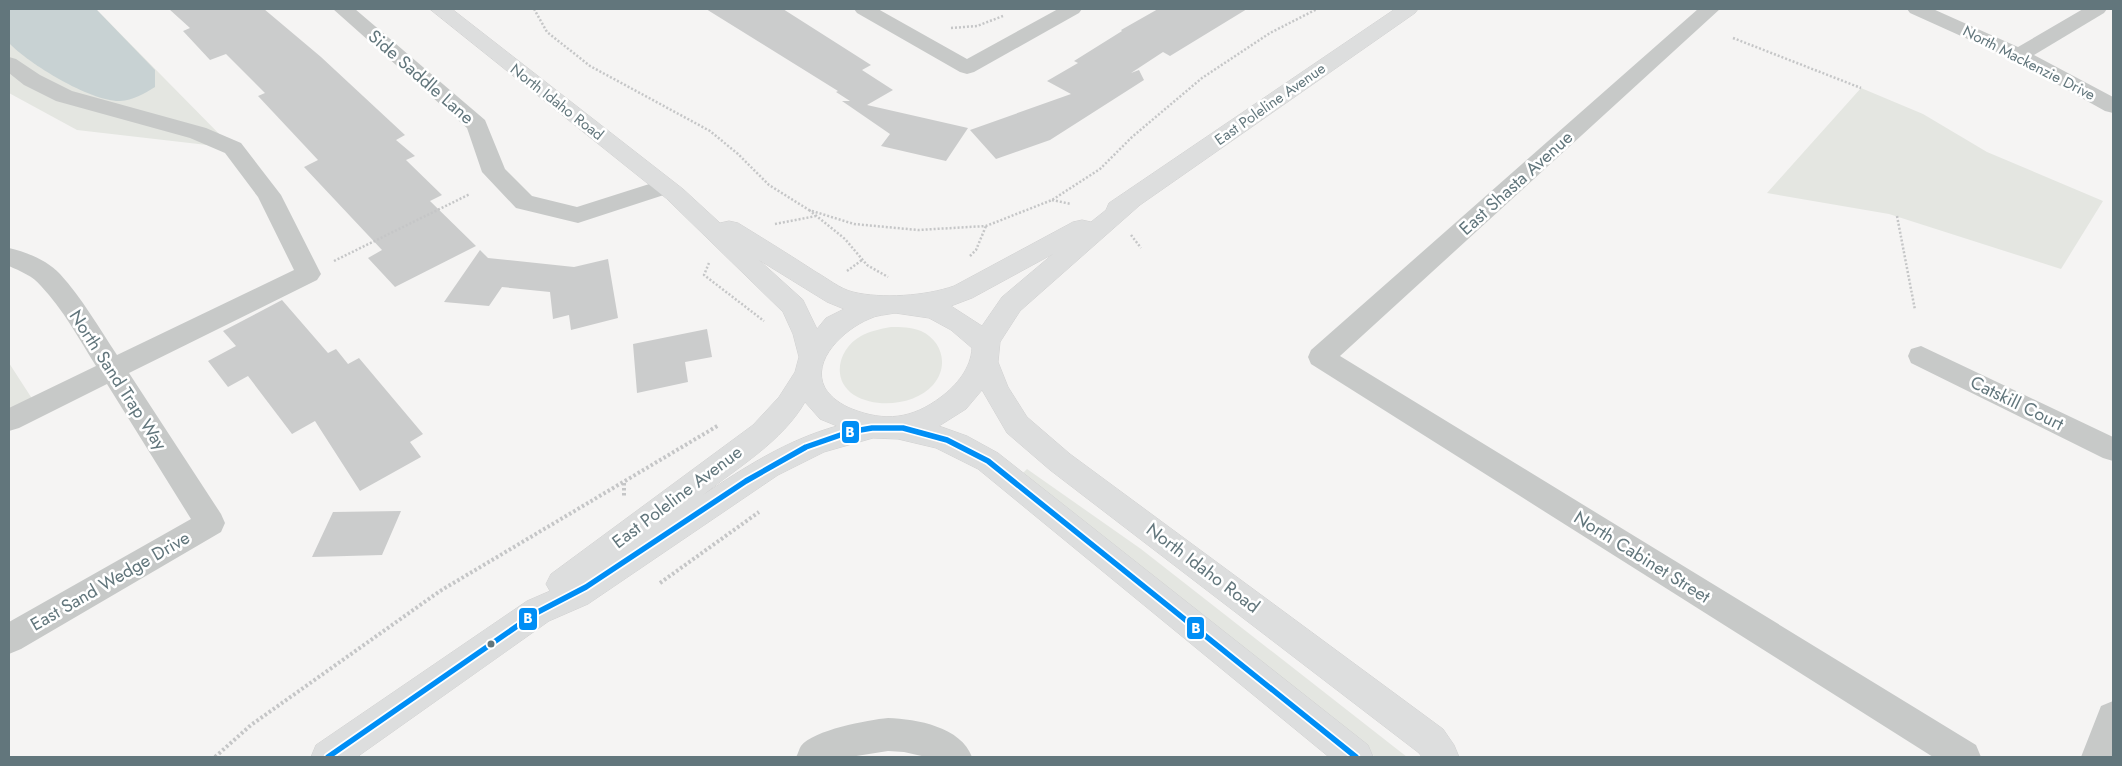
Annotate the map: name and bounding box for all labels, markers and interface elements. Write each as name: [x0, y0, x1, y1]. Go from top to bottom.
street label: North Mackenzie Drive: [1959, 20, 2099, 106]
street label: Side Saddle Lane: [362, 24, 480, 130]
street label: East Poleline Avenue: [1210, 57, 1330, 151]
street label: North Idaho Road: [506, 58, 608, 146]
street label: East Shasta Avenue: [1453, 125, 1579, 241]
street label: North Sand Trap Way: [63, 305, 173, 455]
street label: Catskill Court: [1966, 369, 2069, 437]
line badge: B: [841, 420, 860, 444]
text: B: [845, 422, 855, 442]
street label: East Poleline Avenue: [606, 439, 748, 555]
street label: North Cabinet Street: [1569, 505, 1716, 610]
street label: North Idaho Road: [1141, 517, 1265, 619]
street label: East Sand Wedge Drive: [26, 525, 194, 637]
line badge: B: [518, 607, 538, 631]
text: B: [523, 608, 533, 628]
line badge: B: [1186, 616, 1205, 640]
text: B: [1191, 618, 1201, 638]
unlabelled marker: [486, 639, 496, 649]

